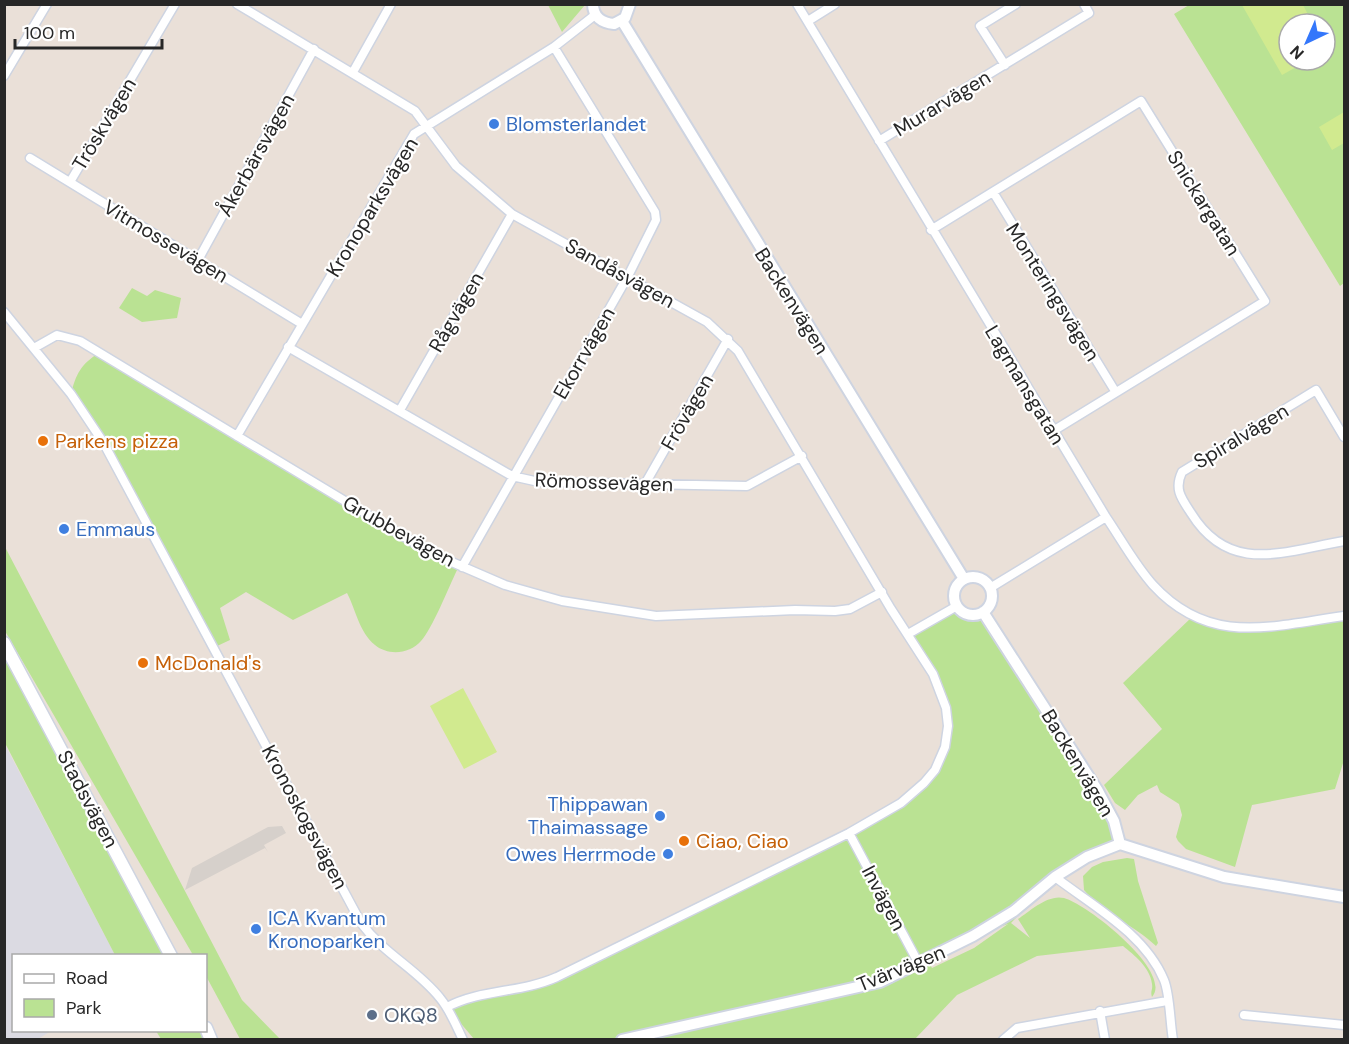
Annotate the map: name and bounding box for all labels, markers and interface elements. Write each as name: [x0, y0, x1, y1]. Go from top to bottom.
scale bar: [15, 12, 162, 50]
north arrow: [1277, 12, 1337, 72]
text: 100 m: [24, 21, 75, 45]
text: N: [1285, 41, 1308, 64]
street label: Murarvägen: [889, 64, 995, 142]
street label: Tröskvägen: [66, 73, 142, 175]
street label: Åkerbärsvägen: [212, 89, 300, 221]
place label: Blomsterlandet: [506, 111, 646, 137]
marker: Blomsterlandet: [487, 117, 501, 131]
street label: Kronoparksvägen: [320, 132, 424, 282]
street label: Snickargatan: [1161, 146, 1247, 260]
street label: Vitmossevägen: [99, 193, 233, 289]
street label: Monteringsvägen: [1000, 218, 1106, 366]
street label: Sandåsvägen: [561, 232, 679, 314]
street label: Backenvägen: [749, 243, 835, 359]
street label: Rågvägen: [423, 267, 489, 357]
street label: Ekorrvägen: [547, 302, 621, 404]
street label: Lagmansgatan: [979, 321, 1071, 449]
street label: Frövägen: [655, 369, 719, 455]
street label: Spiralvägen: [1189, 398, 1293, 474]
place label: Parkens pizza: [55, 428, 179, 454]
marker: Parkens pizza: [36, 434, 50, 448]
street label: Römossevägen: [534, 467, 674, 497]
street label: Grubbevägen: [338, 489, 460, 573]
place label: Emmaus: [76, 516, 155, 542]
marker: Emmaus: [57, 522, 71, 536]
place label: McDonald's: [155, 650, 261, 676]
marker: McDonald's: [136, 656, 150, 670]
street label: Backenvägen: [1036, 704, 1120, 822]
street label: Kronoskogsvägen: [256, 740, 354, 894]
street label: Stadsvägen: [51, 746, 125, 852]
place label: Thippawan Thaimassage: [528, 791, 648, 840]
marker: Thippawan Thaimassage: [653, 809, 667, 823]
place label: Ciao, Ciao: [696, 828, 789, 854]
marker: Ciao, Ciao: [677, 834, 691, 848]
place label: Owes Herrmode: [506, 841, 656, 867]
marker: Owes Herrmode: [661, 847, 675, 861]
street label: Invägen: [856, 861, 912, 935]
place label: ICA Kvantum Kronoparken: [268, 905, 386, 954]
marker: ICA Kvantum Kronoparken: [249, 922, 263, 936]
street label: Tvärvägen: [853, 939, 949, 997]
legend: [12, 954, 207, 1032]
text: Road: [66, 966, 108, 990]
text: Park: [66, 996, 102, 1020]
place label: OKQ8: [384, 1002, 438, 1028]
marker: OKQ8: [365, 1008, 379, 1022]

